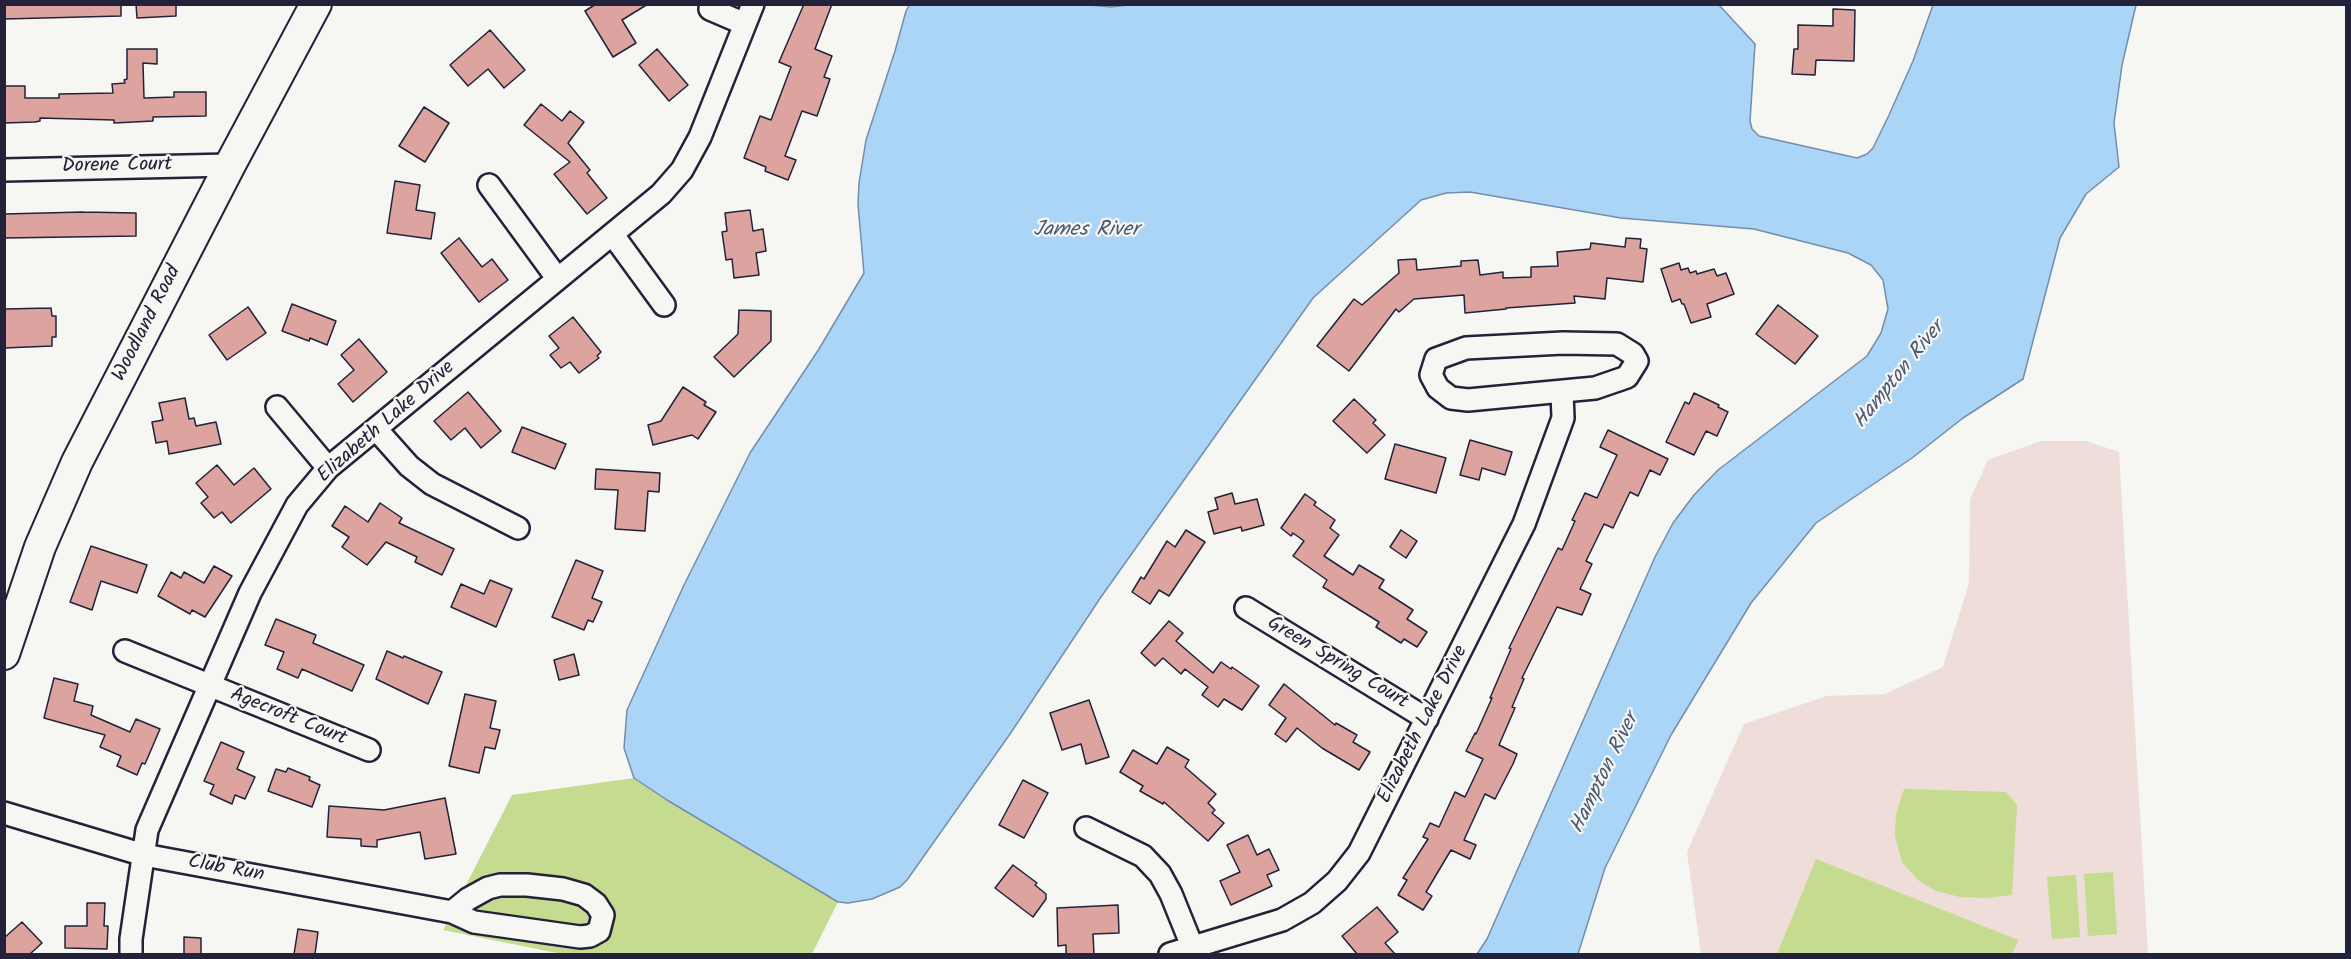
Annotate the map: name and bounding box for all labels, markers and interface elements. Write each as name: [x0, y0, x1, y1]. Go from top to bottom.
street label: Dorene Court: [62, 154, 172, 180]
water label: James River: [1033, 218, 1139, 244]
street label: Woodland Road: [109, 262, 187, 386]
water label: Hampton River: [1849, 317, 1951, 435]
street label: Elizabeth Lake Drive: [313, 357, 461, 489]
street label: Green Spring Court: [1262, 612, 1412, 716]
street label: Elizabeth Lake Drive: [1374, 642, 1474, 808]
street label: Agecroft Court: [226, 684, 350, 752]
water label: Hampton River: [1566, 710, 1646, 838]
street label: Club Run: [186, 851, 266, 889]

